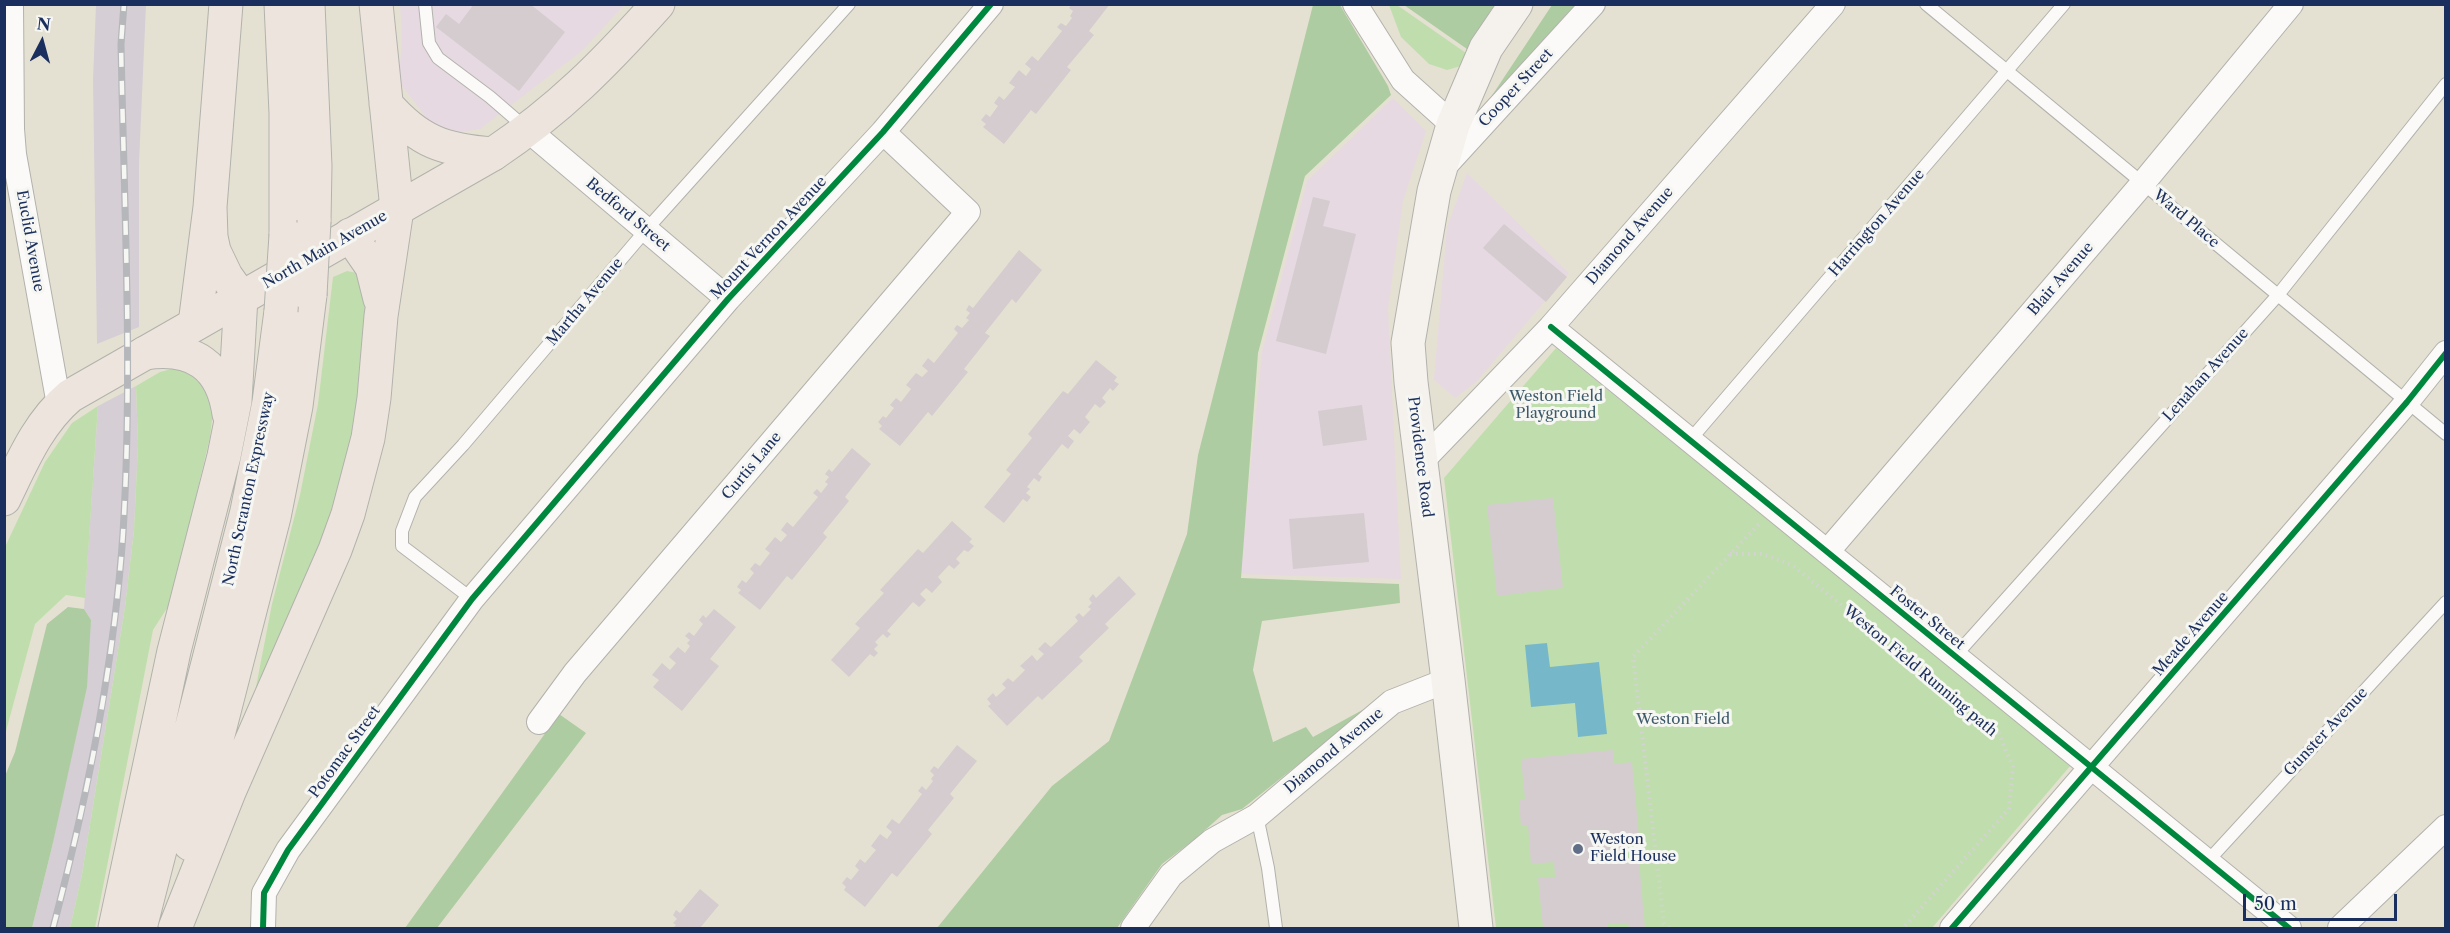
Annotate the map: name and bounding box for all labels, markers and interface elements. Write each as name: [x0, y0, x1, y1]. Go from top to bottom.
north arrow: [12, 12, 72, 72]
text: N: [36, 13, 52, 35]
street label: Cooper Street: [1475, 45, 1557, 131]
street label: Harrington Avenue: [1825, 166, 1929, 280]
street label: Mount Vernon Avenue: [707, 173, 831, 303]
street label: Bedford Street: [582, 175, 674, 255]
street label: Diamond Avenue: [1583, 183, 1677, 289]
street label: Ward Place: [2149, 186, 2223, 252]
street label: Euclid Avenue: [12, 189, 48, 293]
street label: North Main Avenue: [260, 207, 390, 293]
street label: Blair Avenue: [2024, 239, 2098, 319]
street label: Martha Avenue: [543, 254, 627, 350]
street label: Lenahan Avenue: [2159, 325, 2253, 425]
park label: Weston Field Playground: [1509, 388, 1603, 423]
street label: North Scranton Expressway: [220, 390, 278, 588]
street label: Providence Road: [1404, 395, 1436, 519]
street label: Curtis Lane: [718, 428, 786, 504]
street label: Foster Street: [1886, 582, 1968, 654]
street label: Meade Avenue: [2149, 588, 2233, 680]
street label: Weston Field Running path: [1840, 601, 2000, 741]
street label: Gunster Avenue: [2280, 684, 2372, 780]
street label: Potomac Street: [306, 702, 384, 802]
street label: Diamond Avenue: [1281, 704, 1387, 798]
park label: Weston Field: [1636, 711, 1730, 729]
place label: Weston Field House: [1590, 831, 1676, 866]
marker: Weston Field House: [1571, 842, 1585, 856]
scale bar: [2246, 882, 2400, 920]
text: 50 m: [2254, 893, 2297, 915]

